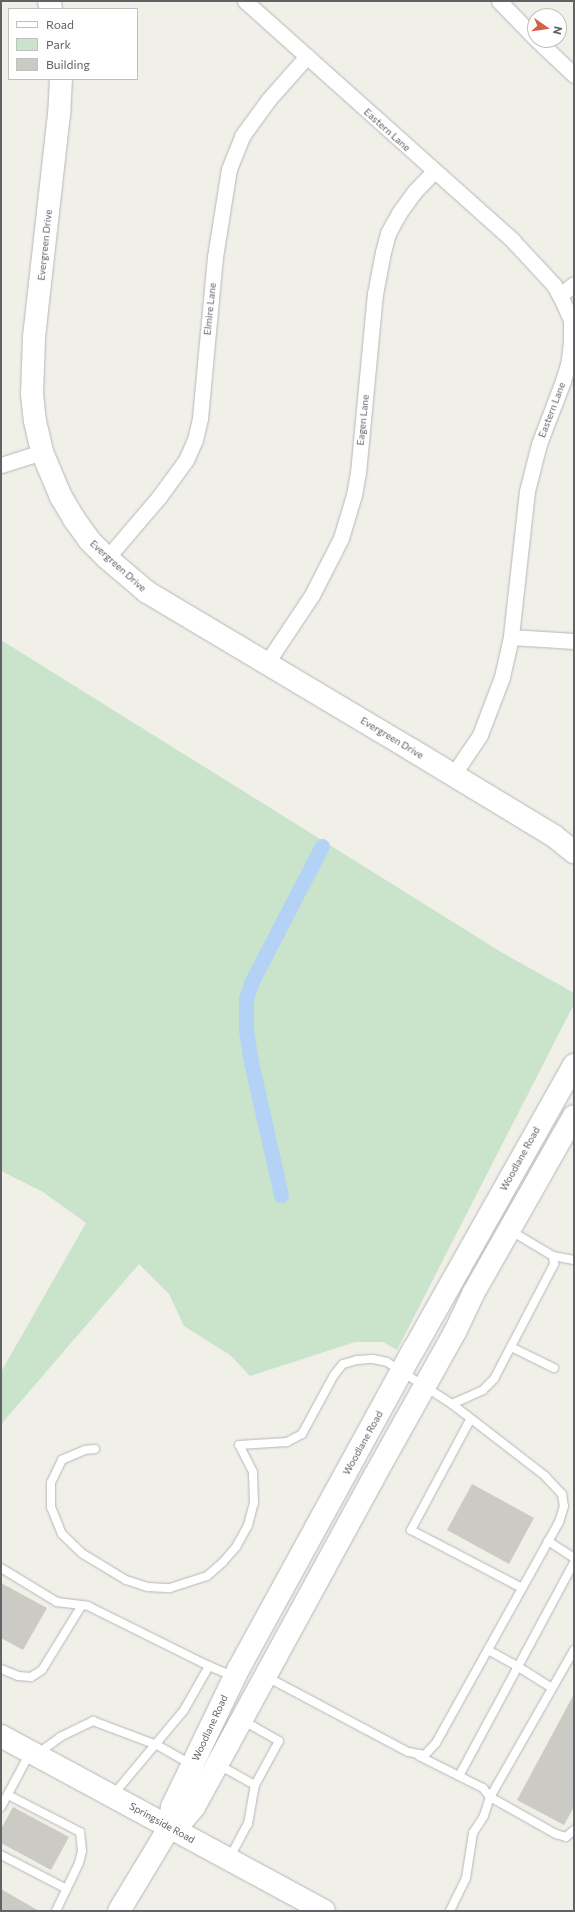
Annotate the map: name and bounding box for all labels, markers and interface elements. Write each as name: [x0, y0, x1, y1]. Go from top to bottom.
legend: [8, 8, 138, 80]
north arrow: [527, 8, 567, 48]
text: Road: [46, 17, 74, 31]
text: N: [551, 25, 565, 36]
text: Park: [46, 37, 71, 51]
text: Building: [46, 57, 90, 71]
street label: Eastern Lane: [361, 106, 413, 154]
street label: Evergreen Drive: [35, 209, 55, 281]
street label: Elmire Lane: [201, 282, 219, 336]
street label: Eastern Lane: [536, 381, 568, 439]
street label: Eagen Lane: [354, 394, 372, 446]
street label: Evergreen Drive: [87, 538, 149, 594]
street label: Evergreen Drive: [358, 714, 426, 762]
street label: Woodlane Road: [497, 1125, 543, 1193]
street label: Woodlane Road: [340, 1409, 386, 1477]
street label: Woodlane Road: [190, 1693, 230, 1763]
street label: Springside Road: [127, 1800, 197, 1846]

